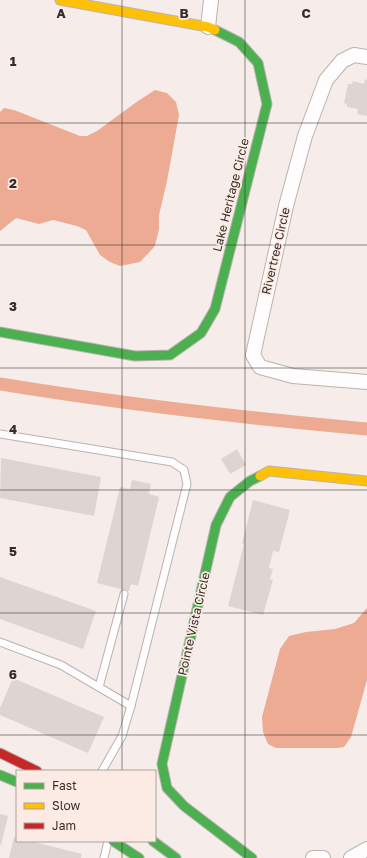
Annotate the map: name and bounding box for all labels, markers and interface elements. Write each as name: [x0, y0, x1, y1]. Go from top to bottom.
text: A: [56, 5, 66, 21]
text: B: [179, 5, 189, 21]
text: C: [301, 5, 311, 21]
text: 1: [10, 53, 17, 69]
street label: Lake Heritage Circle: [209, 137, 252, 253]
text: 2: [9, 175, 17, 191]
street label: Rivertree Circle: [258, 206, 293, 296]
text: 3: [9, 298, 17, 314]
text: 4: [9, 421, 17, 437]
text: 5: [9, 543, 17, 559]
street label: Pointe Vista Circle: [174, 571, 213, 677]
text: 6: [9, 666, 17, 682]
legend: [16, 770, 156, 842]
text: Fast: [52, 778, 77, 793]
text: Slow: [52, 798, 80, 813]
text: Jam: [52, 818, 76, 833]

